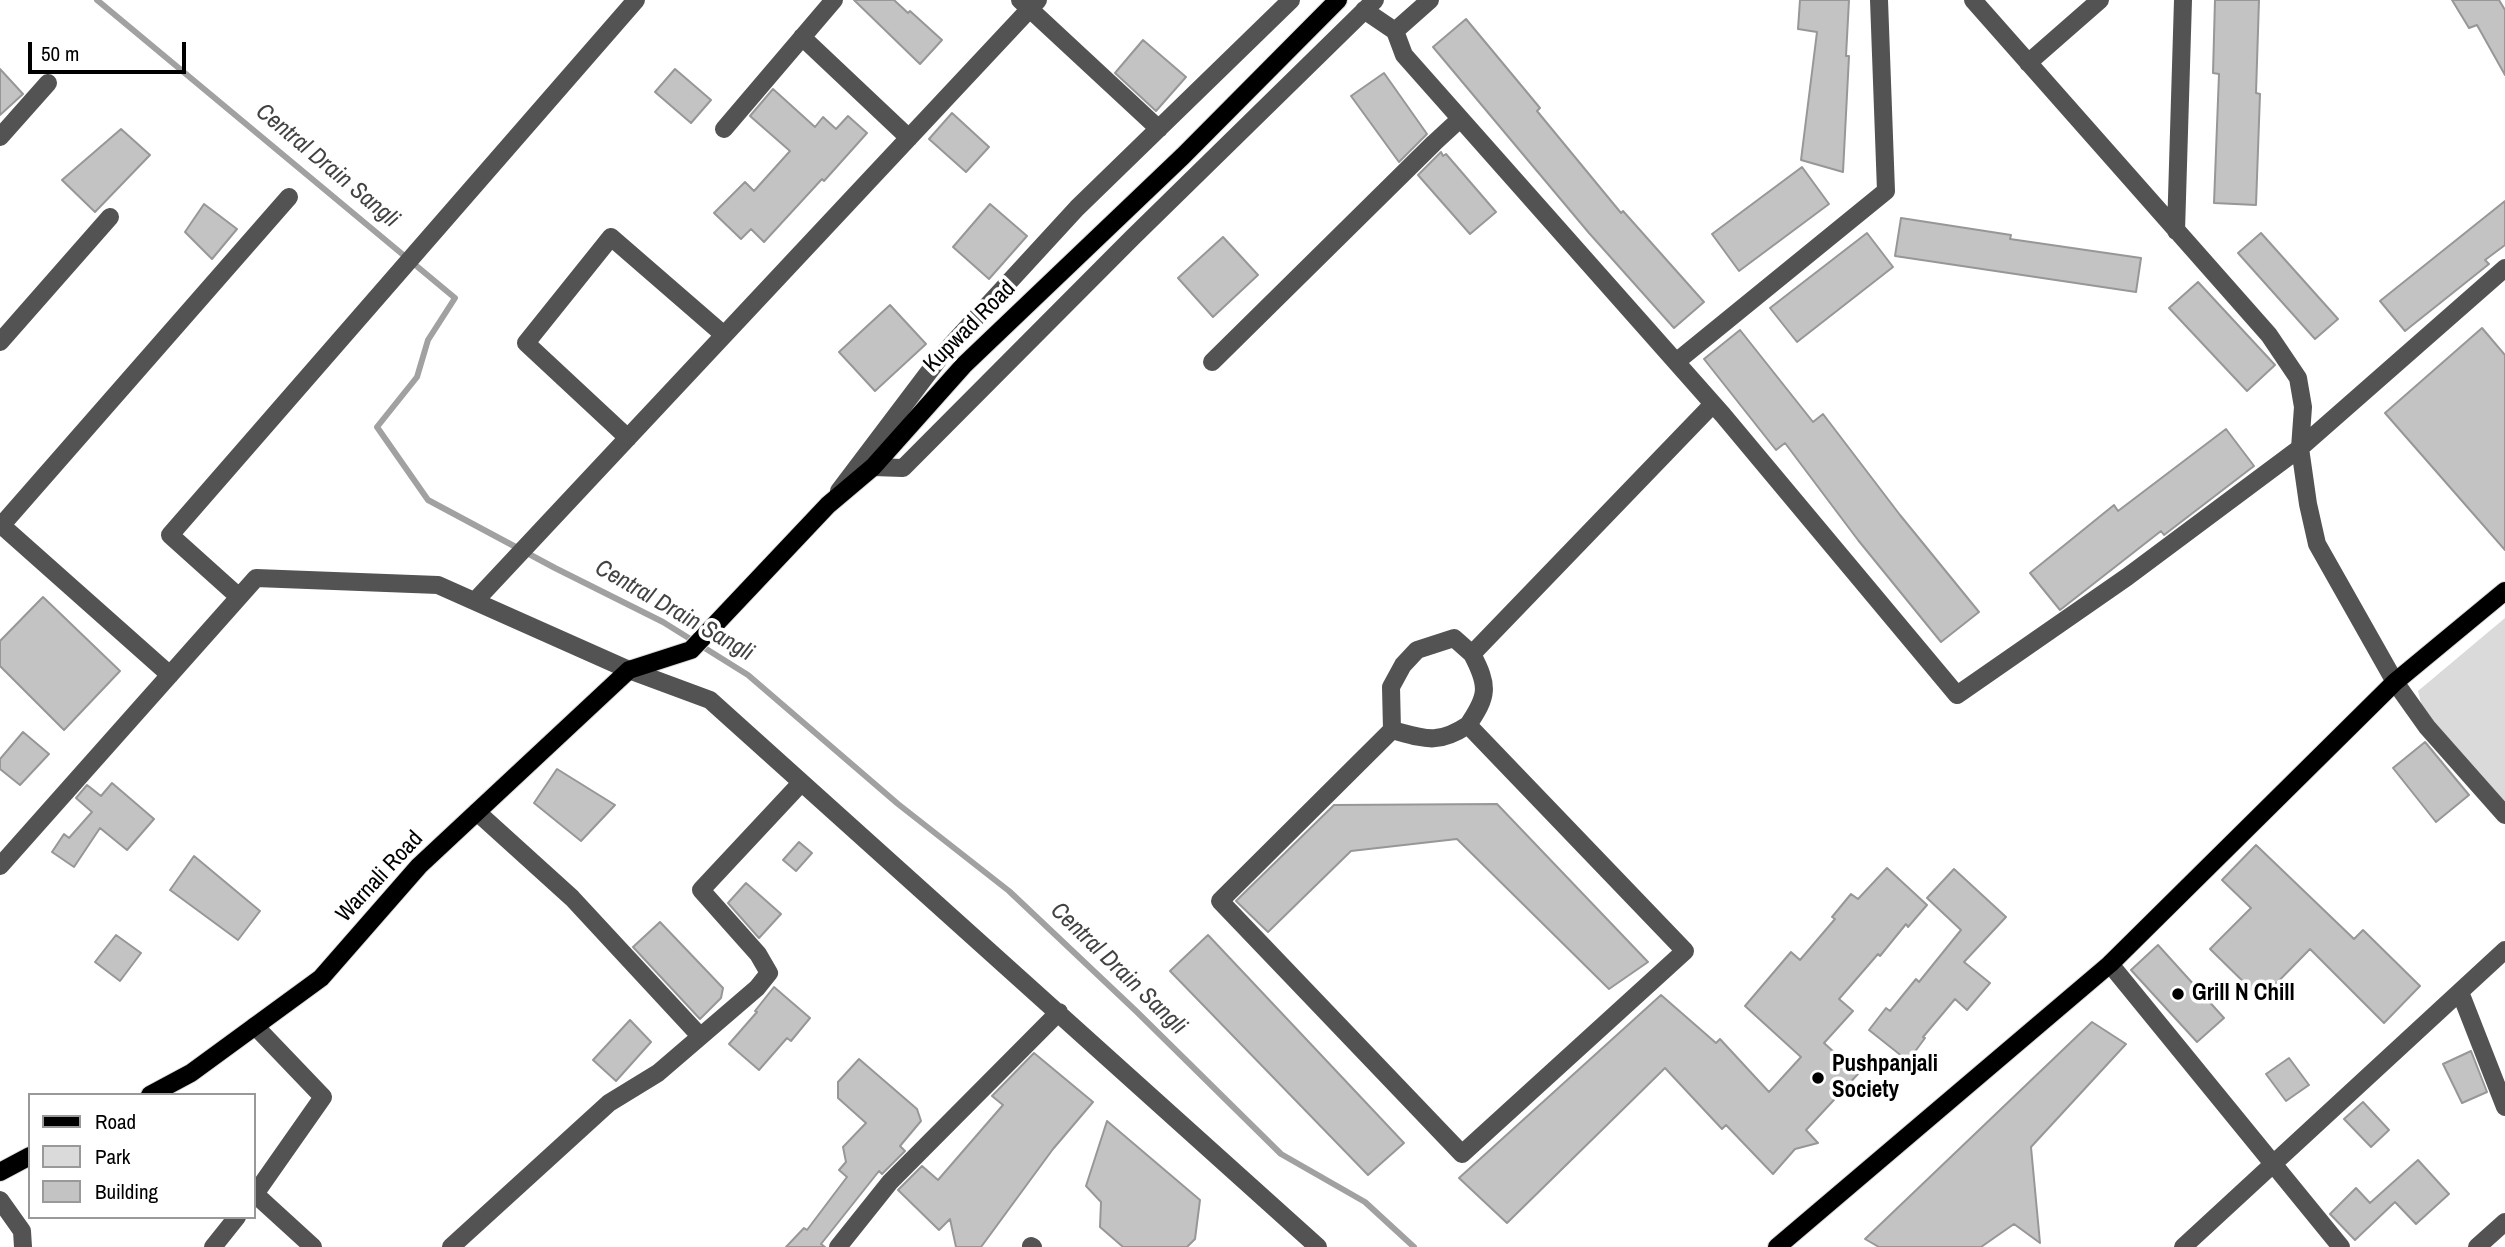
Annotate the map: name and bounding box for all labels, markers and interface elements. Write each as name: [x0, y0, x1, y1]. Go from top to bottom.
scale bar: [32, 28, 189, 72]
text: 50 m: [41, 39, 79, 68]
water label: Central Drain Sangli: [249, 98, 405, 234]
street label: Kupwad Road: [918, 275, 1022, 379]
water label: Central Drain Sangli: [590, 554, 758, 668]
street label: Warnali Road: [331, 826, 429, 928]
water label: Central Drain Sangli: [1044, 897, 1192, 1041]
place label: Grill N Chill: [2192, 980, 2295, 1008]
marker: Grill N Chill: [2170, 986, 2186, 1002]
place label: Pushpanjali Society: [1832, 1051, 1938, 1105]
marker: Pushpanjali Society: [1810, 1070, 1826, 1086]
legend: [28, 1093, 256, 1219]
text: Road: [95, 1107, 136, 1136]
text: Park: [95, 1142, 130, 1171]
text: Building: [95, 1177, 158, 1206]

